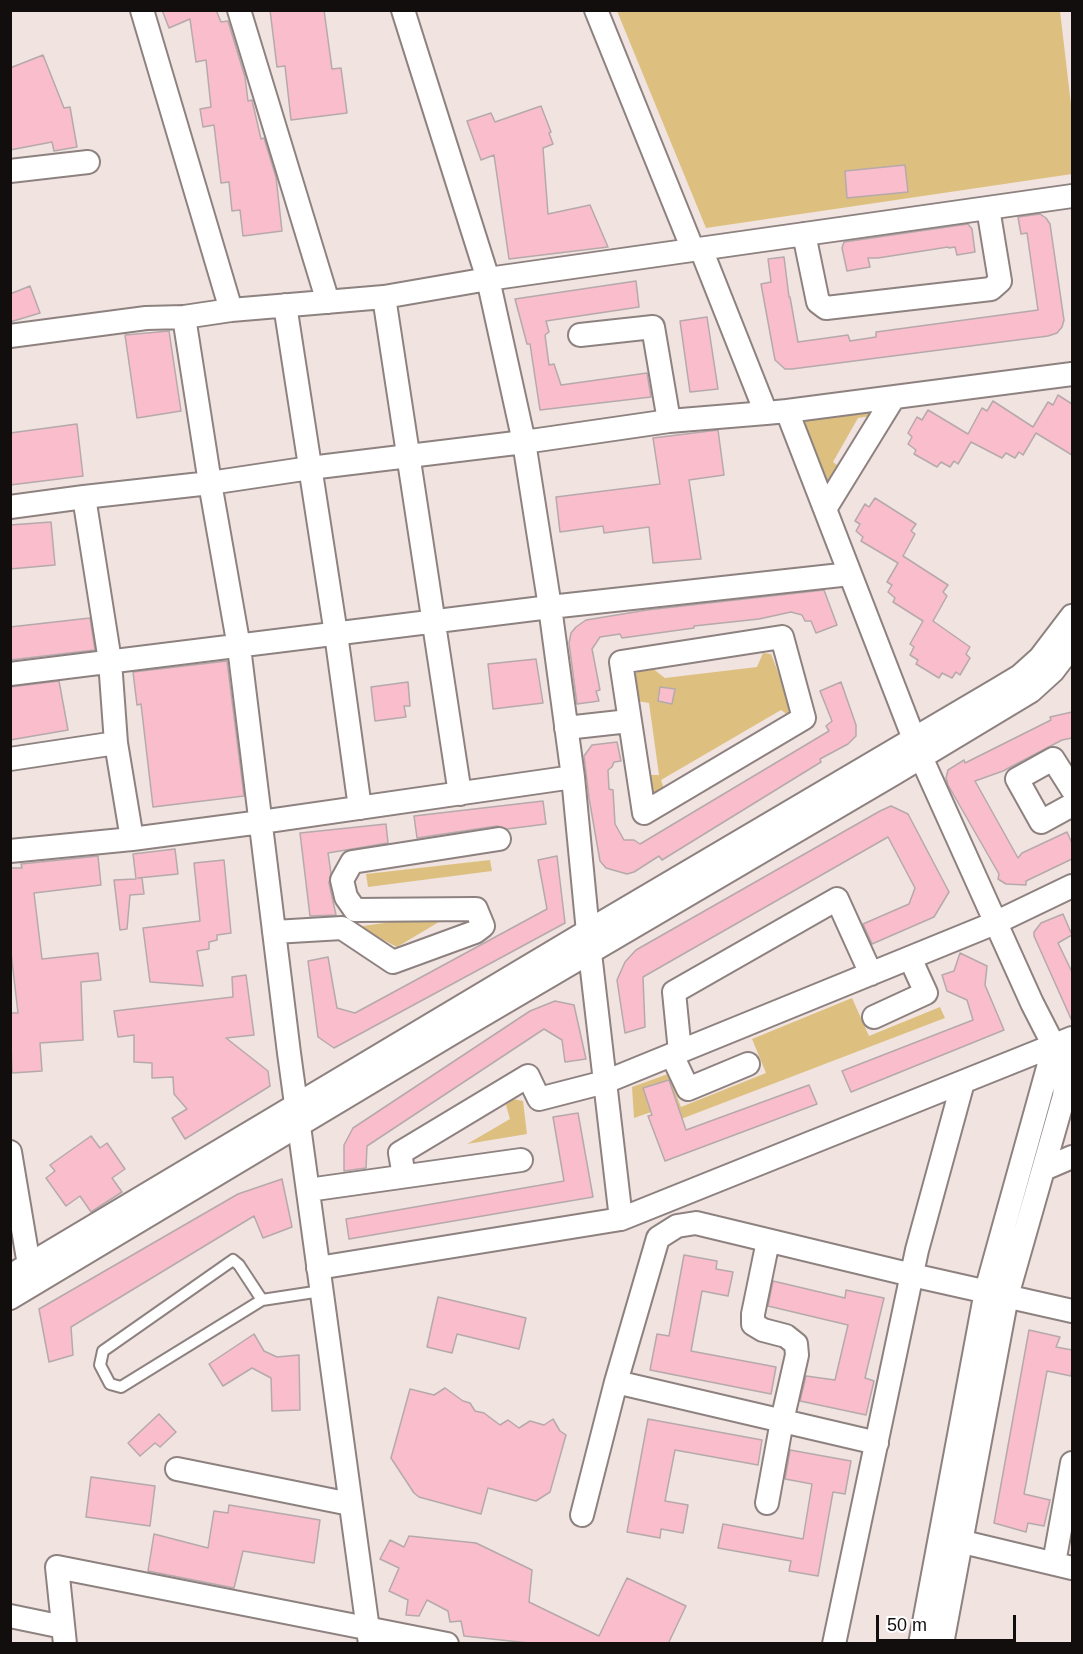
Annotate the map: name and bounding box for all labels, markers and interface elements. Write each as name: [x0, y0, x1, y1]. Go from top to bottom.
scale bar: [879, 1603, 1018, 1641]
text: 50 m: [887, 1615, 927, 1635]

